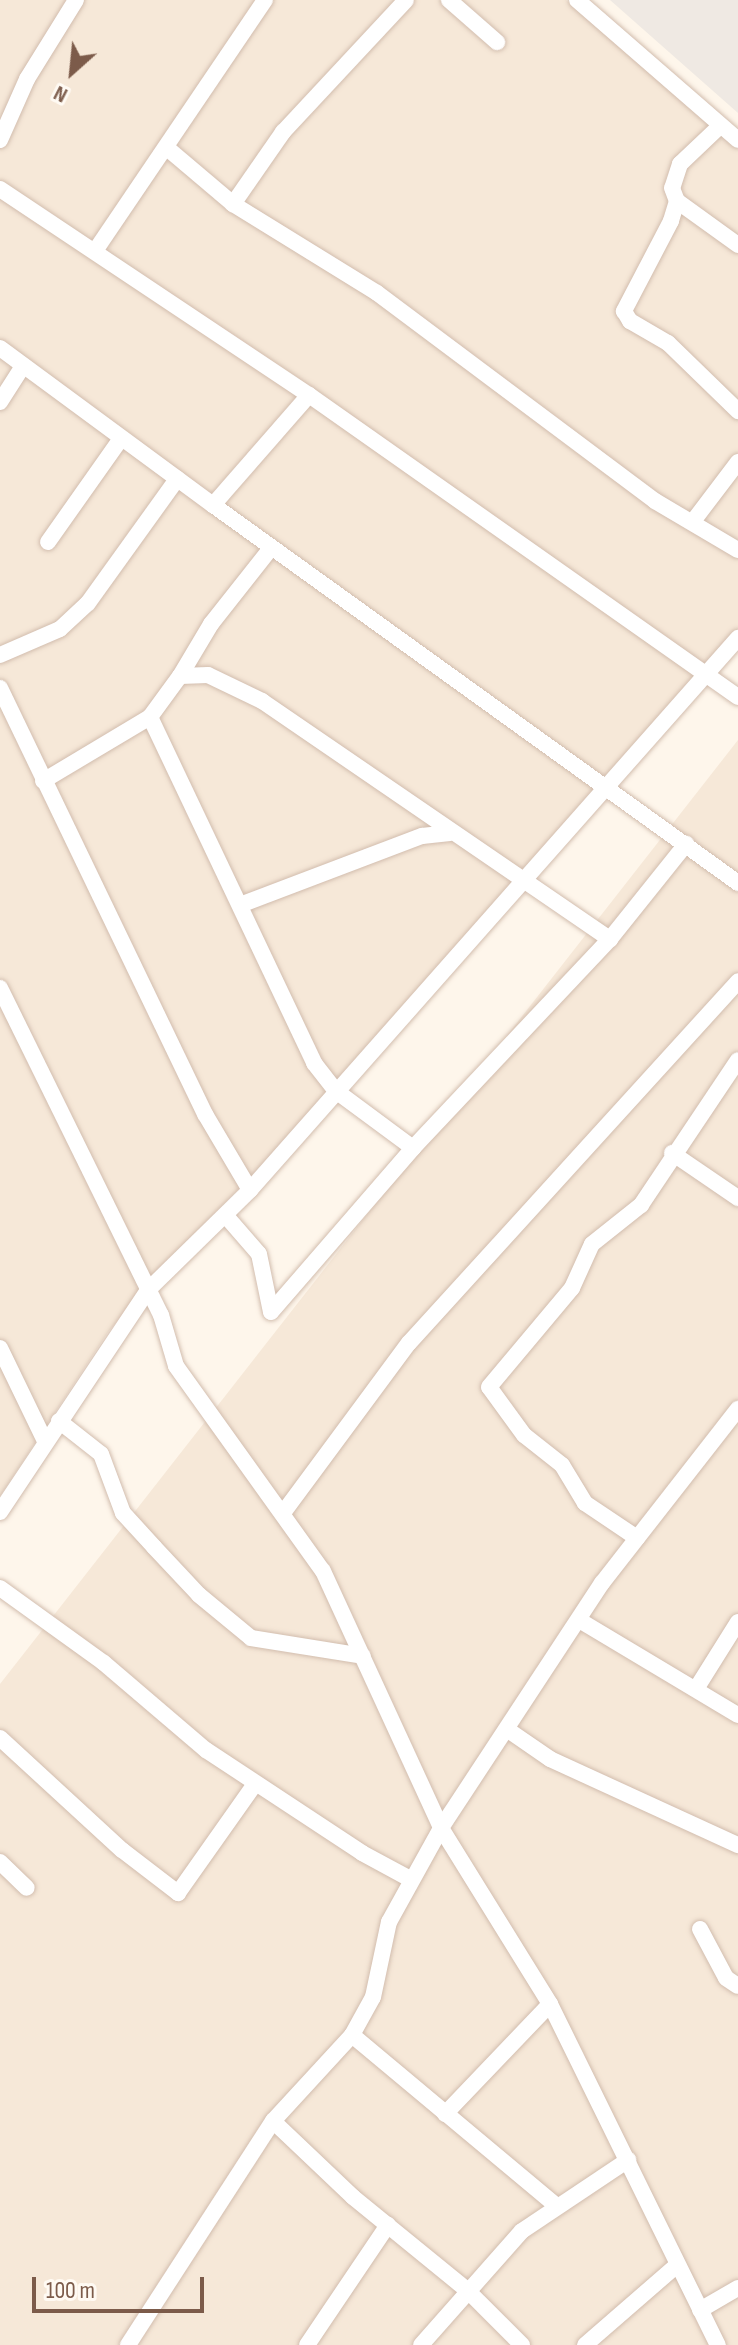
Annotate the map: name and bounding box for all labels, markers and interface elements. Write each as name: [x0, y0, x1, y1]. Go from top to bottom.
north arrow: [32, 32, 112, 112]
text: N: [50, 79, 72, 109]
scale bar: [36, 2261, 208, 2311]
text: 100 m: [46, 2276, 95, 2305]

